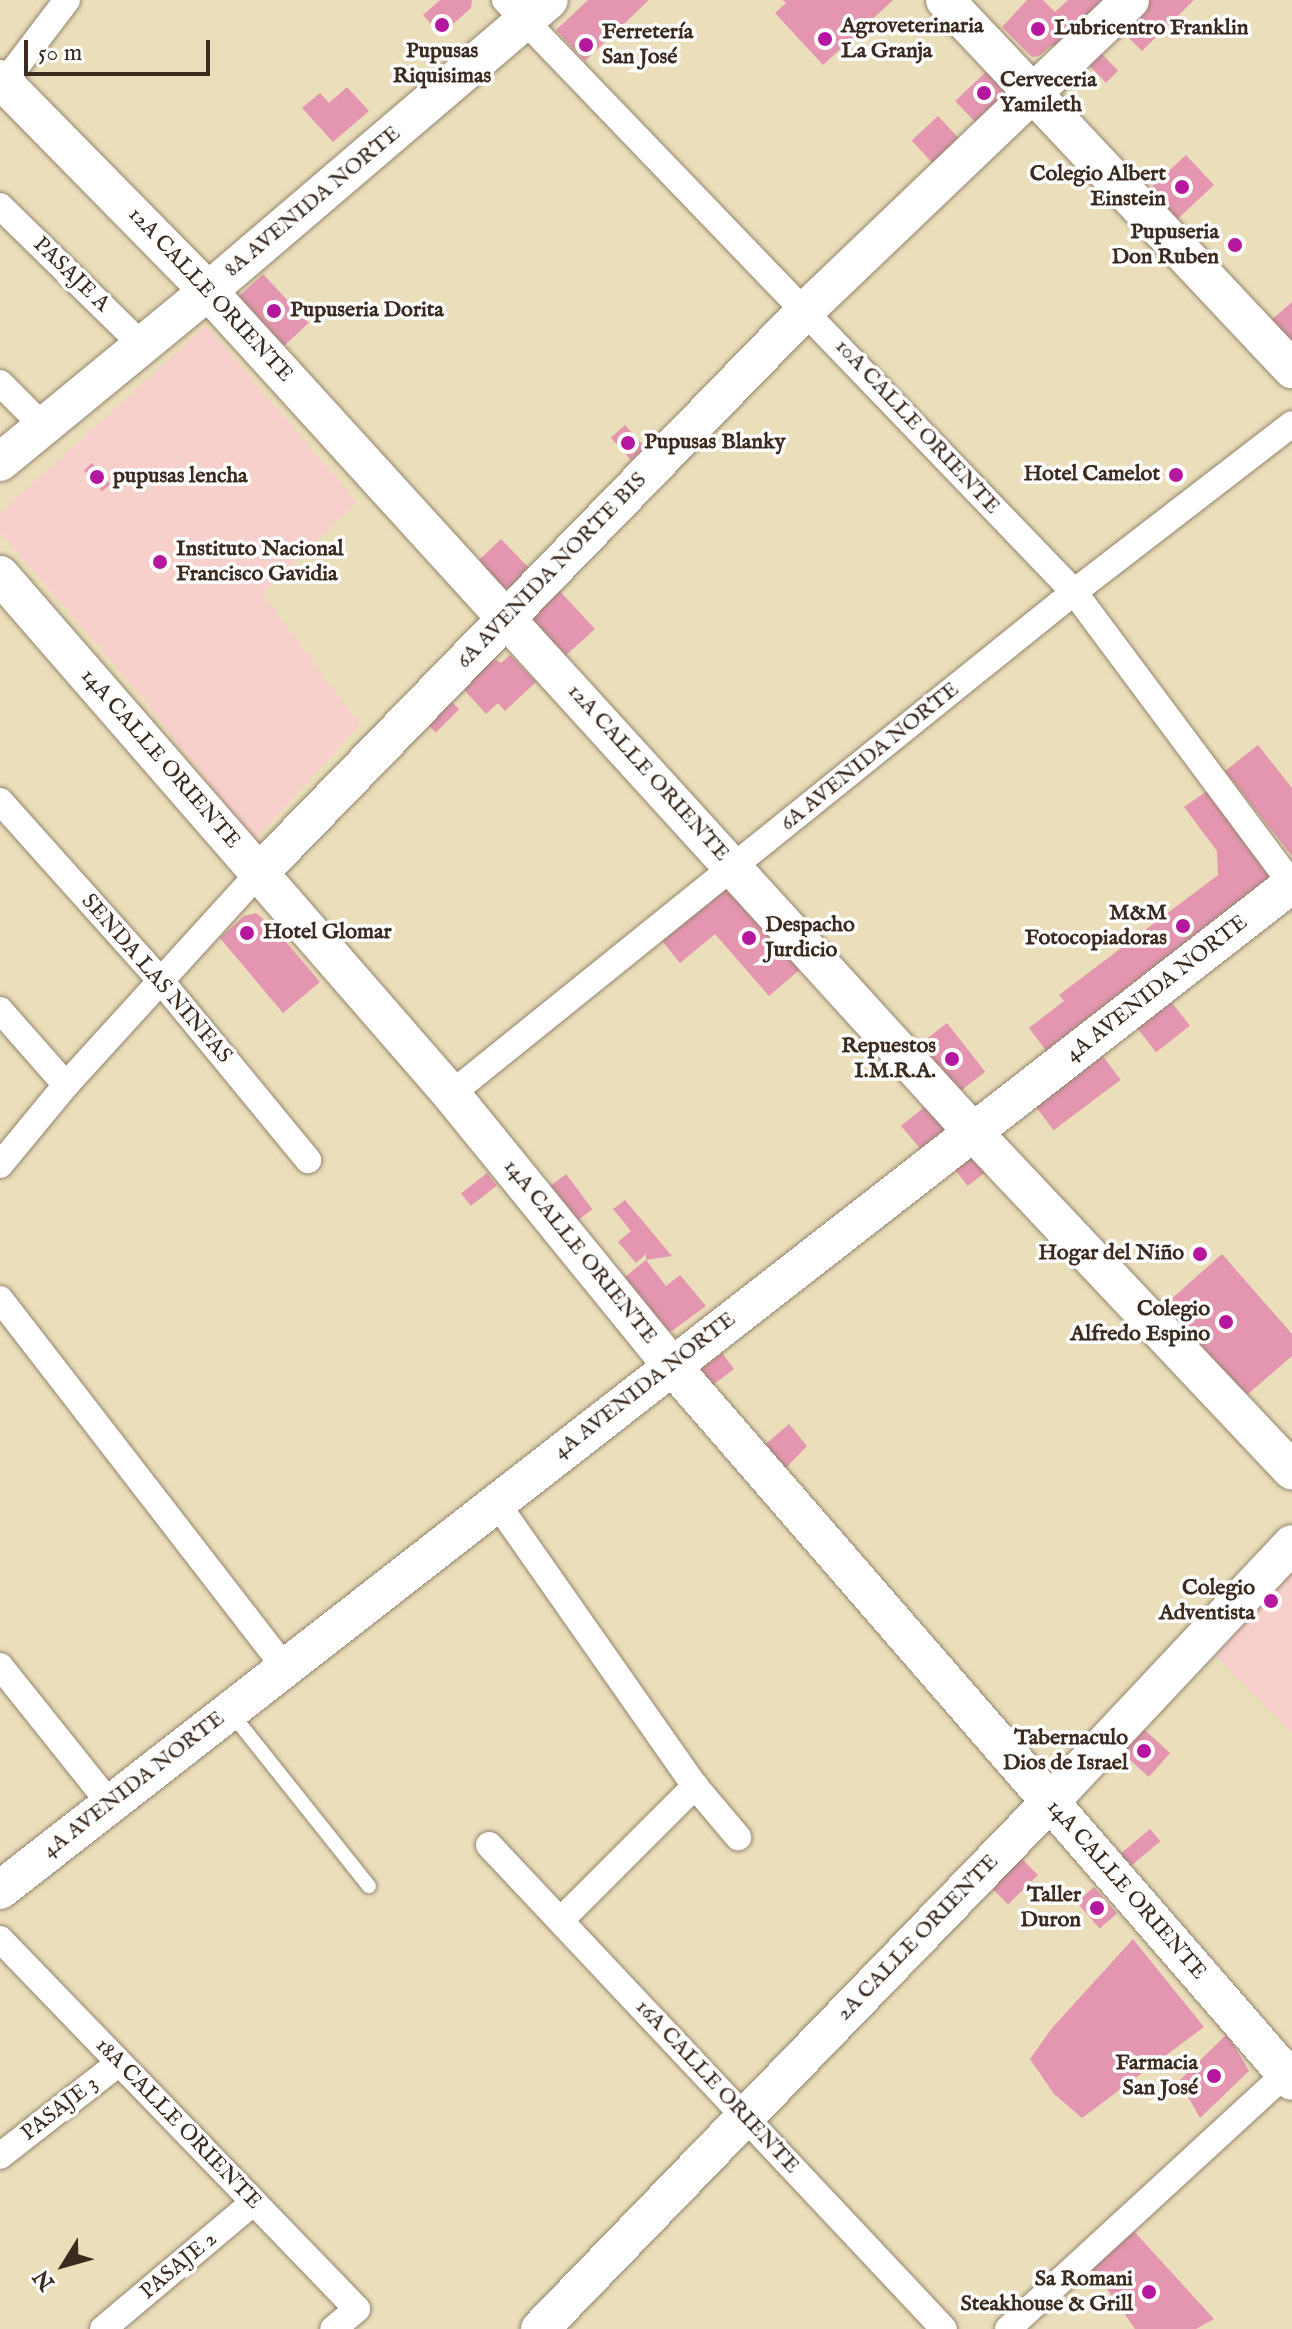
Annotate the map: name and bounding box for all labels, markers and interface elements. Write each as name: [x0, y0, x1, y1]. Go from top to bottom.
place label: Agroveterinaria La Granja: [841, 13, 984, 64]
marker: Pupusas Riquisimas: [433, 16, 451, 34]
place label: Lubricentro Franklin: [1054, 16, 1248, 42]
place label: Ferretería San José: [602, 19, 693, 70]
marker: Lubricentro Franklin: [1029, 20, 1047, 38]
scale bar: [28, 24, 214, 74]
marker: Agroveterinaria La Granja: [816, 30, 834, 48]
marker: Ferretería San José: [577, 36, 595, 54]
text: 50 m: [38, 38, 82, 69]
place label: Pupusas Riquisimas: [393, 38, 491, 90]
place label: Cerveceria Yamileth: [1000, 67, 1097, 118]
marker: Cerveceria Yamileth: [975, 84, 993, 102]
street label: 8A AVENIDA NORTE: [220, 121, 406, 283]
place label: Colegio Albert Einstein: [1030, 161, 1166, 212]
marker: Colegio Albert Einstein: [1173, 178, 1191, 196]
street label: 12A CALLE ORIENTE: [122, 202, 298, 388]
place label: Pupuseria Don Ruben: [1111, 219, 1219, 270]
street label: PASAJE A: [27, 232, 115, 318]
marker: Pupuseria Don Ruben: [1226, 236, 1244, 254]
place label: Pupuseria Dorita: [290, 298, 444, 324]
marker: Pupuseria Dorita: [265, 302, 283, 320]
street label: 10A CALLE ORIENTE: [829, 334, 1005, 520]
place label: Pupusas Blanky: [644, 430, 786, 456]
marker: Pupusas Blanky: [619, 434, 637, 452]
place label: Hotel Camelot: [1024, 462, 1160, 488]
place label: pupusas lencha: [113, 464, 248, 490]
marker: Hotel Camelot: [1167, 466, 1185, 484]
marker: pupusas lencha: [88, 468, 106, 486]
street label: 6A AVENIDA NORTE BIS: [451, 468, 653, 674]
place label: Instituto Nacional Francisco Gavidia: [176, 536, 344, 588]
marker: Instituto Nacional Francisco Gavidia: [151, 553, 169, 571]
street label: 14A CALLE ORIENTE: [75, 664, 245, 854]
street label: 6A AVENIDA NORTE: [775, 677, 965, 837]
street label: 12A CALLE ORIENTE: [561, 679, 735, 867]
street label: SENDA LAS NINFAS: [75, 889, 237, 1069]
place label: M&M Fotocopiadoras: [1025, 900, 1167, 952]
street label: 4A AVENIDA NORTE: [1061, 910, 1253, 1068]
place label: Despacho Jurdicio: [765, 912, 855, 964]
marker: M&M Fotocopiadoras: [1174, 917, 1192, 935]
place label: Hotel Glomar: [263, 920, 392, 946]
marker: Hotel Glomar: [238, 924, 256, 942]
marker: Despacho Jurdicio: [740, 929, 758, 947]
place label: Repuestos I.M.R.A.: [841, 1033, 936, 1084]
marker: Repuestos I.M.R.A.: [943, 1050, 961, 1068]
street label: 14A CALLE ORIENTE: [497, 1154, 663, 1350]
place label: Hogar del Niño: [1038, 1241, 1184, 1267]
marker: Hogar del Niño: [1191, 1245, 1209, 1263]
place label: Colegio Alfredo Espino: [1070, 1296, 1210, 1348]
street label: 4A AVENIDA NORTE: [549, 1307, 741, 1465]
marker: Colegio Alfredo Espino: [1217, 1313, 1235, 1331]
place label: Colegio Adventista: [1159, 1575, 1255, 1626]
marker: Colegio Adventista: [1262, 1592, 1280, 1610]
street label: 4A AVENIDA NORTE: [38, 1706, 230, 1864]
place label: Tabernaculo Dios de Israel: [1003, 1725, 1128, 1776]
marker: Tabernaculo Dios de Israel: [1135, 1742, 1153, 1760]
street label: 14A CALLE ORIENTE: [1041, 1795, 1211, 1985]
street label: 2A CALLE ORIENTE: [832, 1849, 1004, 2027]
place label: Taller Duron: [1020, 1882, 1081, 1934]
marker: Taller Duron: [1088, 1899, 1106, 1917]
street label: 16A CALLE ORIENTE: [629, 1994, 805, 2180]
street label: 18A CALLE ORIENTE: [89, 2033, 267, 2215]
place label: Farmacia San José: [1115, 2050, 1198, 2102]
marker: Farmacia San José: [1205, 2067, 1223, 2085]
street label: PASAJE 3: [16, 2071, 104, 2147]
north arrow: [24, 2225, 104, 2305]
street label: PASAJE 2: [135, 2226, 223, 2306]
text: N: [28, 2263, 62, 2295]
place label: Sa Romani Steakhouse & Grill: [961, 2266, 1133, 2318]
marker: Sa Romani Steakhouse & Grill: [1140, 2283, 1158, 2301]

